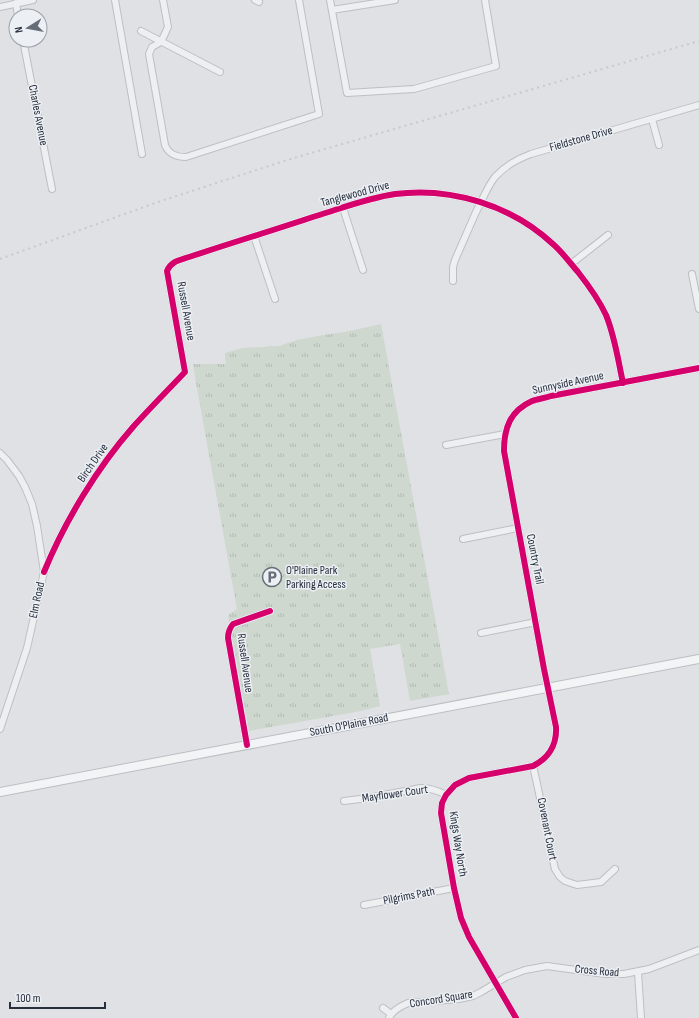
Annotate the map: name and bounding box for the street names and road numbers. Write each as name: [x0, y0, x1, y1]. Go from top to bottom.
street label: Charles Avenue: [25, 83, 51, 147]
street label: Fieldstone Drive: [548, 123, 614, 155]
street label: Tanglewood Drive: [319, 178, 391, 210]
street label: Russell Avenue: [173, 280, 199, 342]
street label: Sunnyside Avenue: [531, 368, 605, 398]
street label: Birch Drive: [74, 441, 112, 485]
street label: Country Trail: [523, 533, 547, 585]
street label: Elm Road: [26, 580, 48, 620]
street label: Russell Avenue: [233, 632, 257, 694]
street label: South O'Plaine Road: [308, 710, 390, 740]
street label: Mayflower Court: [361, 782, 429, 806]
street label: Covenant Court: [534, 796, 560, 862]
street label: Kings Way North: [445, 810, 471, 878]
street label: Pilgrims Path: [382, 884, 436, 908]
street label: Cross Road: [574, 962, 620, 980]
street label: Concord Square: [408, 987, 474, 1011]

